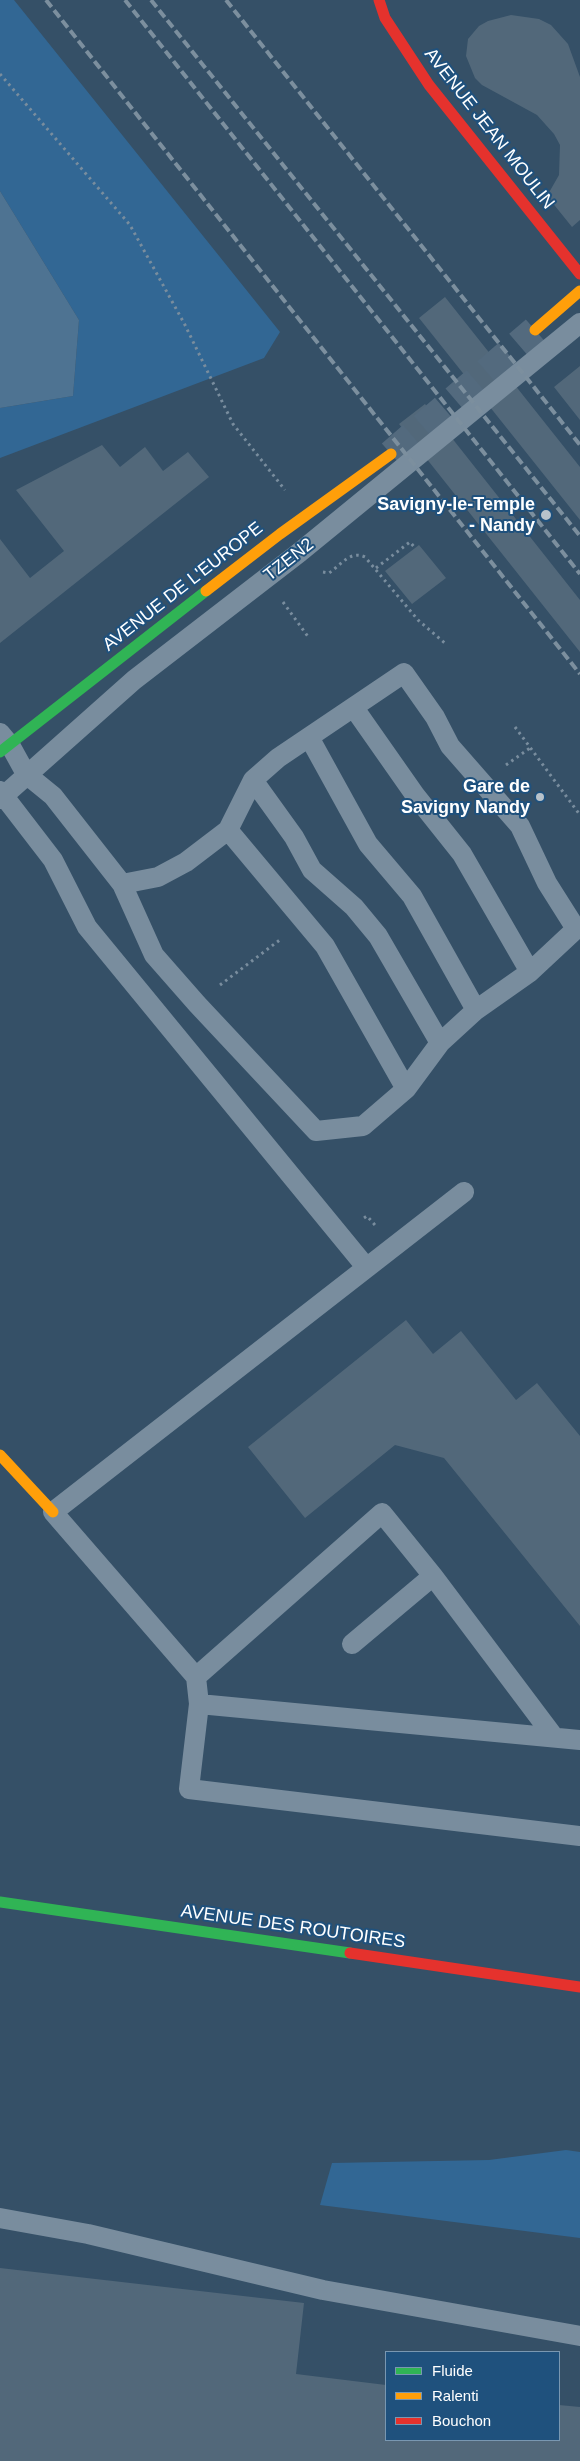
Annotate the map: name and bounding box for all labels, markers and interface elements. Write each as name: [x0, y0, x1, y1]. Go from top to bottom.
street label: AVENUE JEAN MOULIN: [419, 44, 559, 214]
place label: Savigny-le-Temple - Nandy: [377, 494, 535, 536]
marker: Savigny-le-Temple - Nandy: [539, 508, 553, 522]
street label: AVENUE DE L'EUROPE: [99, 518, 267, 656]
street label: TZEN2: [260, 534, 318, 586]
place label: Gare de Savigny Nandy: [401, 776, 530, 819]
marker: Gare de Savigny Nandy: [534, 791, 546, 803]
street label: AVENUE DES ROUTOIRES: [179, 1901, 407, 1953]
legend: [385, 2351, 560, 2441]
text: Fluide: [432, 2362, 473, 2379]
text: Ralenti: [432, 2387, 479, 2404]
text: Bouchon: [432, 2412, 491, 2429]

